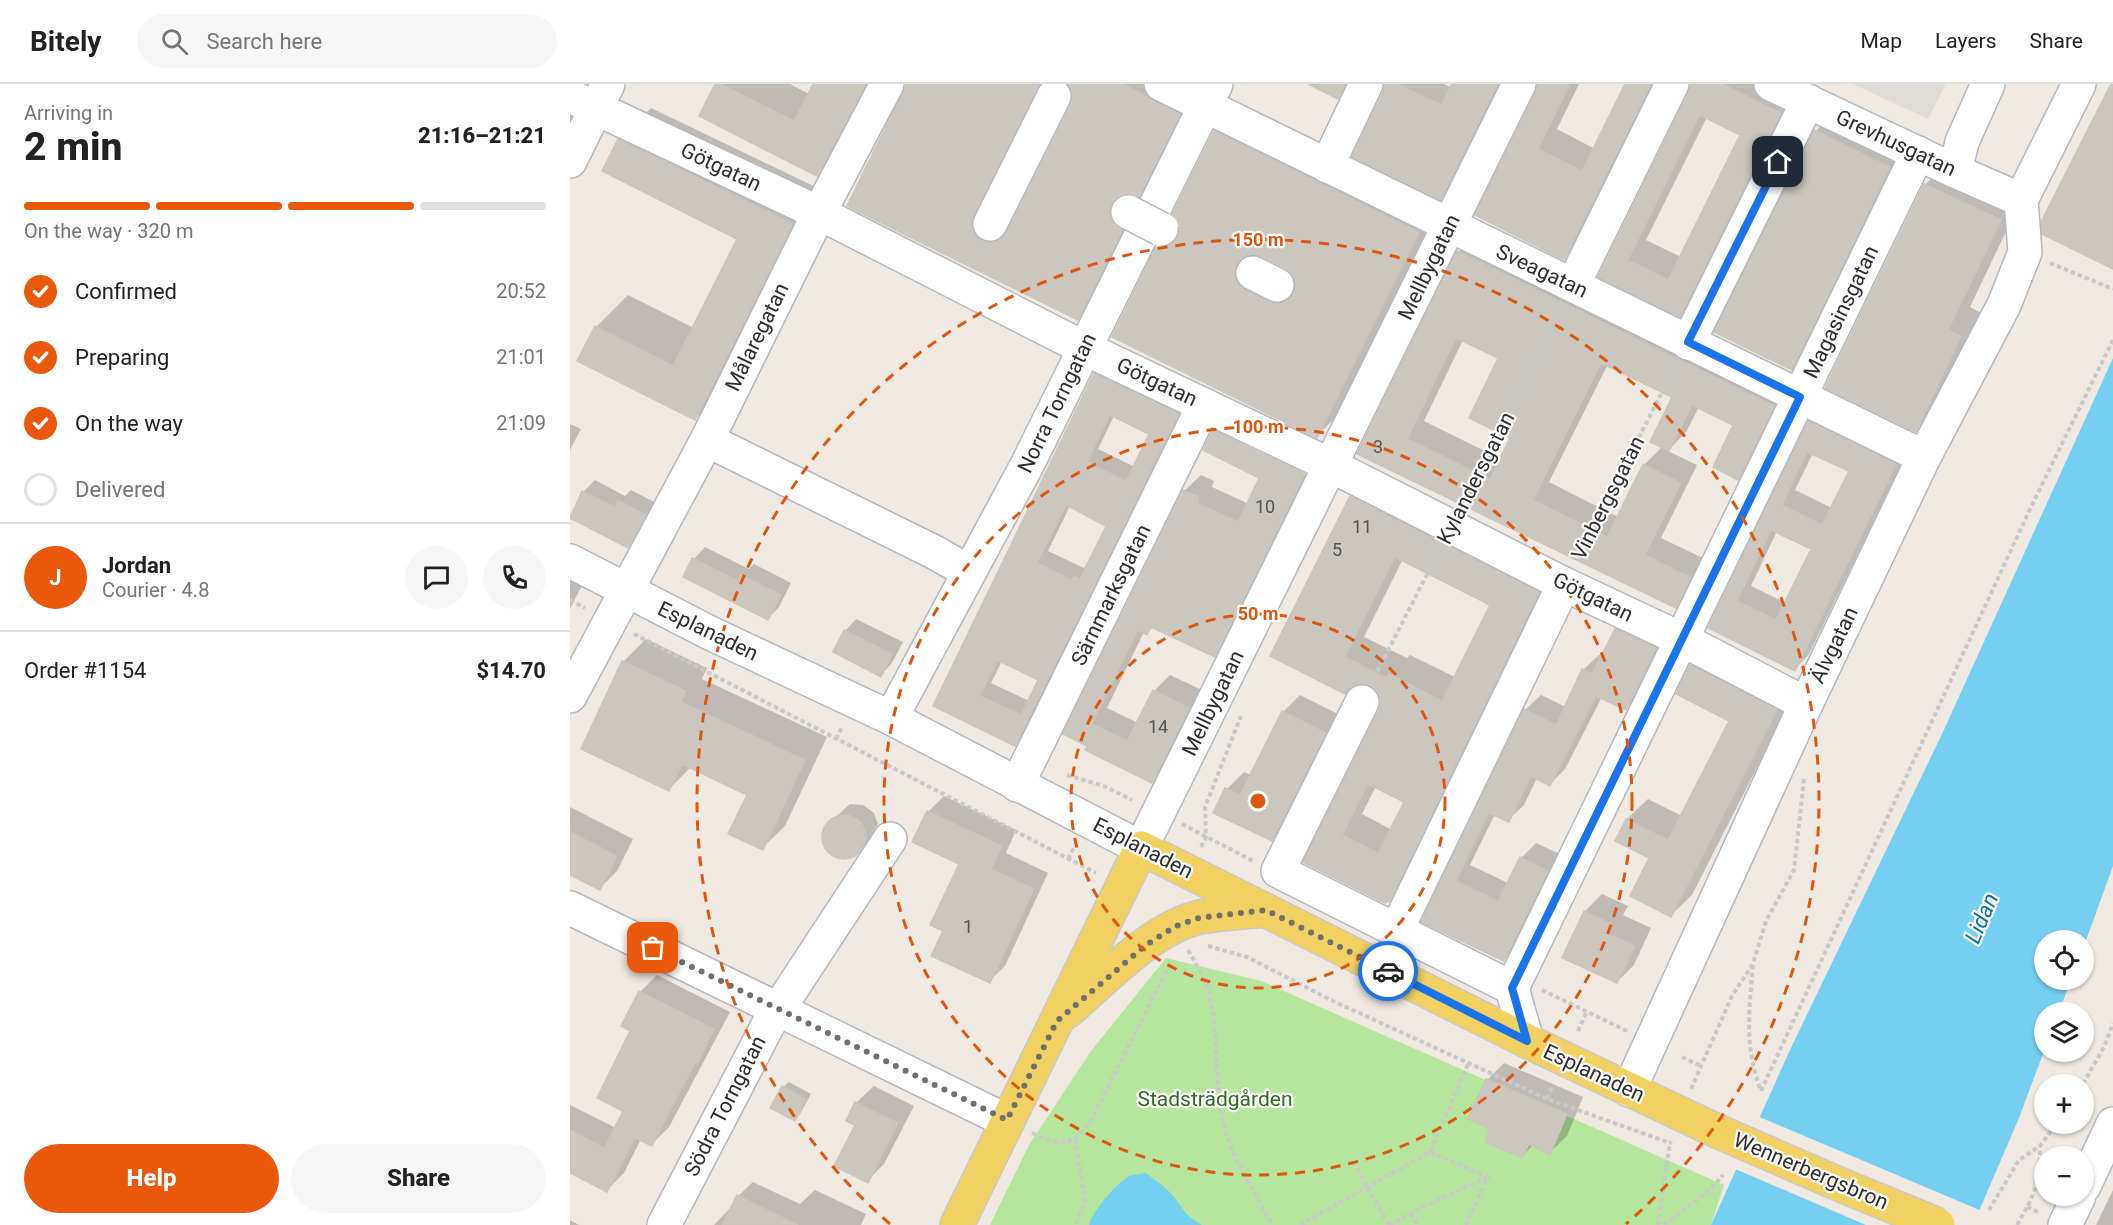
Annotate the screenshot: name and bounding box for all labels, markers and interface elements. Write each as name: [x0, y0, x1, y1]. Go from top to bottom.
search box: [137, 14, 557, 68]
text: Bitely: [30, 25, 101, 58]
icon: search: [158, 25, 191, 58]
text: Search here: [206, 29, 322, 54]
text: Map: [1860, 29, 1902, 53]
text: Layers: [1935, 29, 1996, 53]
text: Share: [2029, 29, 2083, 53]
text: Arriving in: [24, 101, 113, 125]
street label: Grevhusgatan: [1832, 105, 1960, 181]
text: 21:16–21:21: [418, 123, 546, 148]
text: 2 min: [24, 124, 122, 170]
pin: [1752, 136, 1803, 187]
street label: Götgatan: [677, 138, 765, 196]
icon: home: [1761, 145, 1794, 178]
street label: Mellbygatan: [1393, 210, 1465, 324]
text: On the way · 320 m: [24, 219, 193, 243]
text: 150 m: [1232, 229, 1284, 250]
street label: Sveagatan: [1492, 239, 1592, 303]
street label: Magasinsgatan: [1799, 242, 1883, 382]
icon: check: [24, 275, 57, 308]
text: Confirmed: [75, 279, 177, 304]
text: 20:52: [496, 279, 546, 303]
street label: Målaregatan: [720, 279, 794, 395]
street label: Norra Torngatan: [1013, 329, 1101, 477]
icon: check: [24, 341, 57, 374]
text: Preparing: [75, 345, 169, 370]
text: 21:01: [496, 345, 546, 369]
street label: Götgatan: [1113, 353, 1201, 411]
icon: check: [24, 407, 57, 440]
street label: Kylandersgatan: [1432, 408, 1520, 548]
text: On the way: [75, 411, 183, 436]
text: 21:09: [496, 411, 546, 435]
text: 100 m: [1232, 416, 1284, 437]
street label: Vinbergsgatan: [1567, 432, 1649, 564]
house number: 3: [1373, 436, 1383, 457]
text: Delivered: [75, 477, 165, 502]
house number: 10: [1255, 496, 1275, 517]
house number: 11: [1352, 516, 1372, 537]
street label: Särnmarksgatan: [1066, 520, 1156, 670]
house number: 5: [1332, 539, 1342, 560]
button: chat: [405, 546, 468, 609]
button: phone: [483, 546, 546, 609]
text: Jordan: [102, 553, 171, 578]
text: J: [49, 565, 62, 590]
street label: Götgatan: [1549, 567, 1637, 627]
text: Courier · 4.8: [102, 578, 209, 602]
street label: Esplanaden: [654, 596, 762, 666]
text: 50 m: [1238, 603, 1278, 624]
street label: Älvgatan: [1805, 603, 1863, 687]
street label: Mellbygatan: [1177, 646, 1249, 760]
text: Order #1154: [24, 658, 146, 683]
text: $14.70: [477, 658, 546, 683]
house number: 14: [1148, 716, 1168, 737]
centre of rings: [1248, 791, 1268, 811]
street label: Esplanaden: [1089, 813, 1197, 883]
water label: Lidan: [1960, 889, 2003, 947]
house number: 1: [963, 916, 973, 937]
pin: [627, 922, 678, 973]
map controls: [2034, 930, 2094, 1206]
button: locate: [2034, 930, 2094, 990]
icon: bag: [636, 931, 669, 964]
courier: [1358, 941, 1418, 1001]
icon: car: [1372, 955, 1405, 988]
button: layers: [2034, 1002, 2094, 1062]
street label: Södra Torngatan: [679, 1032, 771, 1180]
street label: Esplanaden: [1540, 1039, 1648, 1107]
button: +: [2034, 1074, 2094, 1134]
park label: Stadsträdgården: [1138, 1087, 1293, 1111]
street label: Wennerbergsbron: [1730, 1128, 1892, 1214]
button: Help: [24, 1144, 279, 1213]
button: Share: [291, 1144, 546, 1213]
button: −: [2034, 1146, 2094, 1206]

